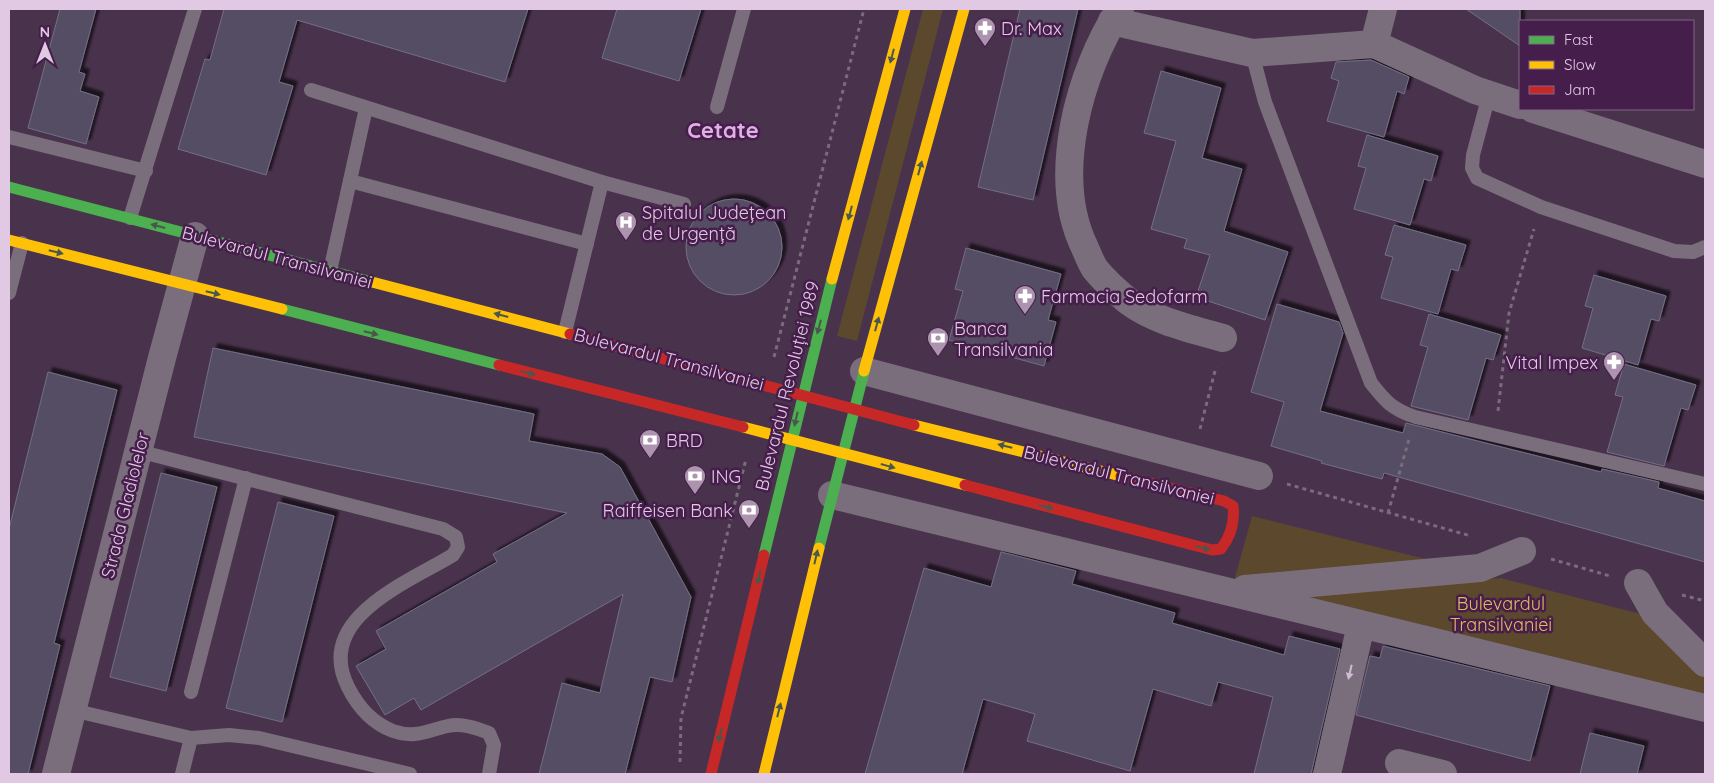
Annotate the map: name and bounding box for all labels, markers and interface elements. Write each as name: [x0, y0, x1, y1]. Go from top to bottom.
pharmacy icon: Dr. Max: [973, 16, 997, 47]
place label: Dr. Max: [1001, 17, 1062, 40]
north arrow: [20, 20, 70, 70]
legend: [1519, 20, 1694, 110]
text: N: [40, 23, 50, 41]
text: Fast: [1564, 30, 1593, 49]
one-way arrow: [888, 48, 896, 63]
text: Slow: [1564, 55, 1596, 74]
text: Jam: [1564, 80, 1595, 99]
district label: Cetate: [687, 116, 759, 144]
one-way arrow: [916, 160, 924, 175]
place label: Spitalul Județean de Urgență: [642, 201, 787, 245]
one-way arrow: [846, 205, 854, 220]
hospital icon: Spitalul Județean de Urgență: [614, 210, 638, 241]
one-way arrow: [150, 221, 165, 229]
street label: Bulevardul Transilvaniei: [179, 221, 375, 293]
one-way arrow: [48, 248, 63, 256]
street label: Bulevardul Revoluției 1989: [750, 279, 824, 493]
pharmacy icon: Farmacia Sedofarm: [1013, 284, 1037, 315]
place label: Farmacia Sedofarm: [1041, 285, 1208, 308]
one-way arrow: [206, 289, 221, 297]
one-way arrow: [493, 311, 508, 319]
one-way arrow: [873, 317, 881, 332]
place label: Banca Transilvania: [954, 317, 1053, 361]
one-way arrow: [815, 320, 823, 335]
street label: Bulevardul Transilvaniei: [571, 323, 767, 395]
bank icon: Banca Transilvania: [926, 326, 950, 357]
one-way arrow: [363, 329, 378, 337]
pharmacy icon: Vital Impex: [1602, 350, 1626, 381]
place label: Vital Impex: [1506, 351, 1598, 374]
one-way arrow: [521, 369, 536, 377]
one-way arrow: [792, 412, 800, 427]
bank icon: BRD: [638, 428, 662, 459]
place label: BRD: [666, 429, 703, 452]
street label: Strada Gladiolelor: [96, 430, 154, 580]
street label: Bulevardul Transilvaniei: [1021, 440, 1217, 510]
one-way arrow: [997, 442, 1012, 450]
one-way arrow: [881, 462, 896, 470]
bank icon: ING: [683, 464, 707, 495]
place label: ING: [711, 465, 741, 488]
bank icon: Raiffeisen Bank: [737, 498, 761, 529]
place label: Raiffeisen Bank: [603, 499, 733, 522]
one-way arrow: [1038, 503, 1053, 511]
one-way arrow: [1195, 544, 1210, 552]
one-way arrow: [812, 549, 820, 564]
one-way arrow: [755, 570, 763, 585]
park label: Bulevardul Transilvaniei: [1450, 592, 1552, 636]
one-way arrow: [1346, 665, 1354, 680]
one-way arrow: [775, 702, 783, 717]
one-way arrow: [716, 728, 724, 743]

